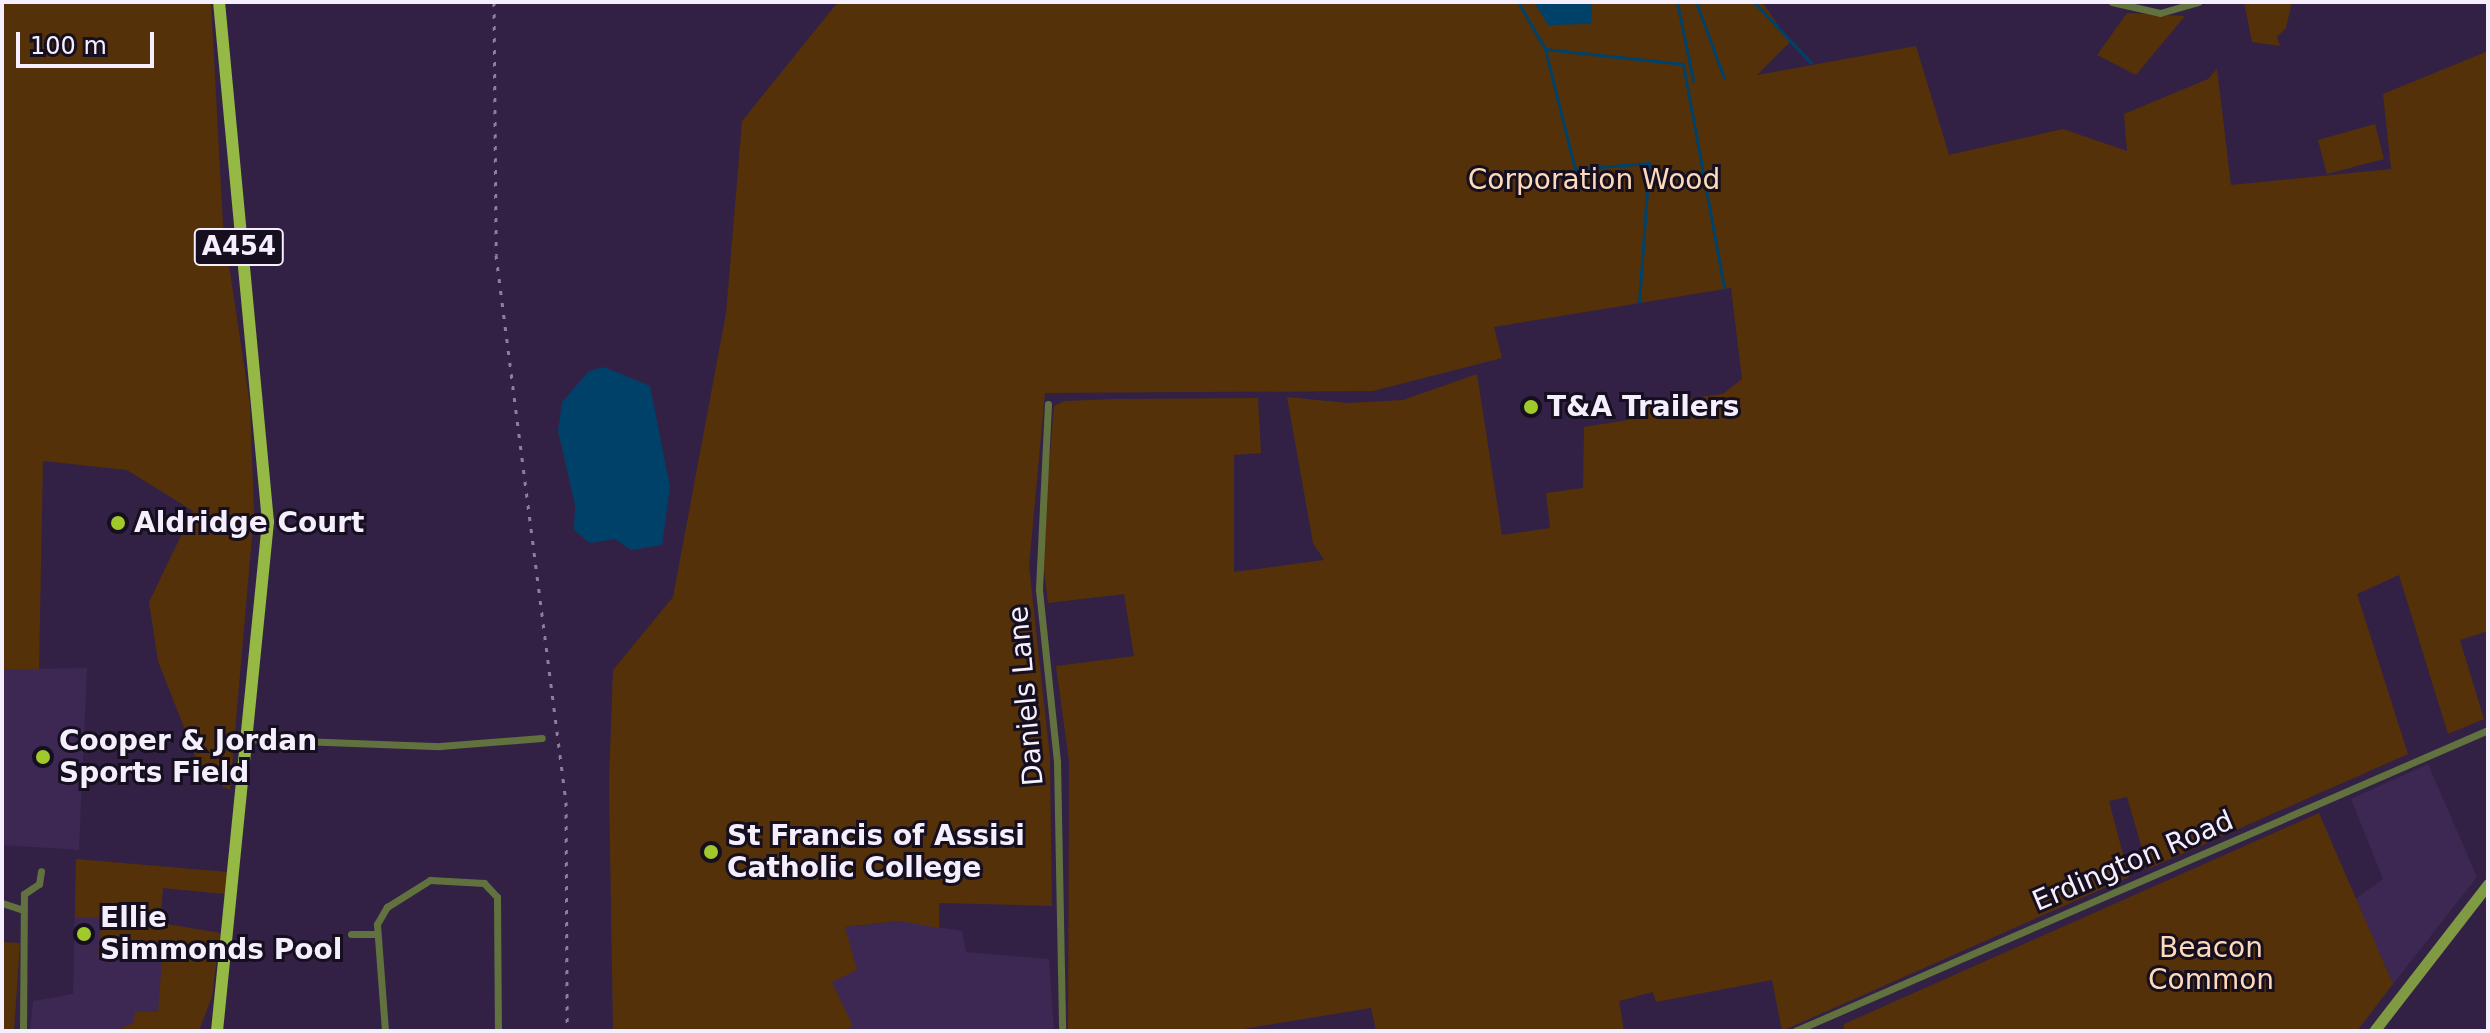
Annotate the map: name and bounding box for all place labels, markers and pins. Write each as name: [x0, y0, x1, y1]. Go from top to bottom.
place label: T&A Trailers: [1547, 390, 1739, 424]
marker: T&A Trailers: [1522, 398, 1540, 416]
place label: Aldridge Court: [134, 506, 364, 540]
marker: Aldridge Court: [109, 514, 127, 532]
place label: Cooper & Jordan Sports Field: [59, 724, 317, 790]
marker: Cooper & Jordan Sports Field: [34, 748, 52, 766]
place label: St Francis of Assisi Catholic College: [727, 819, 1025, 885]
marker: St Francis of Assisi Catholic College: [702, 843, 720, 861]
place label: Ellie Simmonds Pool: [100, 901, 342, 967]
marker: Ellie Simmonds Pool: [75, 925, 93, 943]

